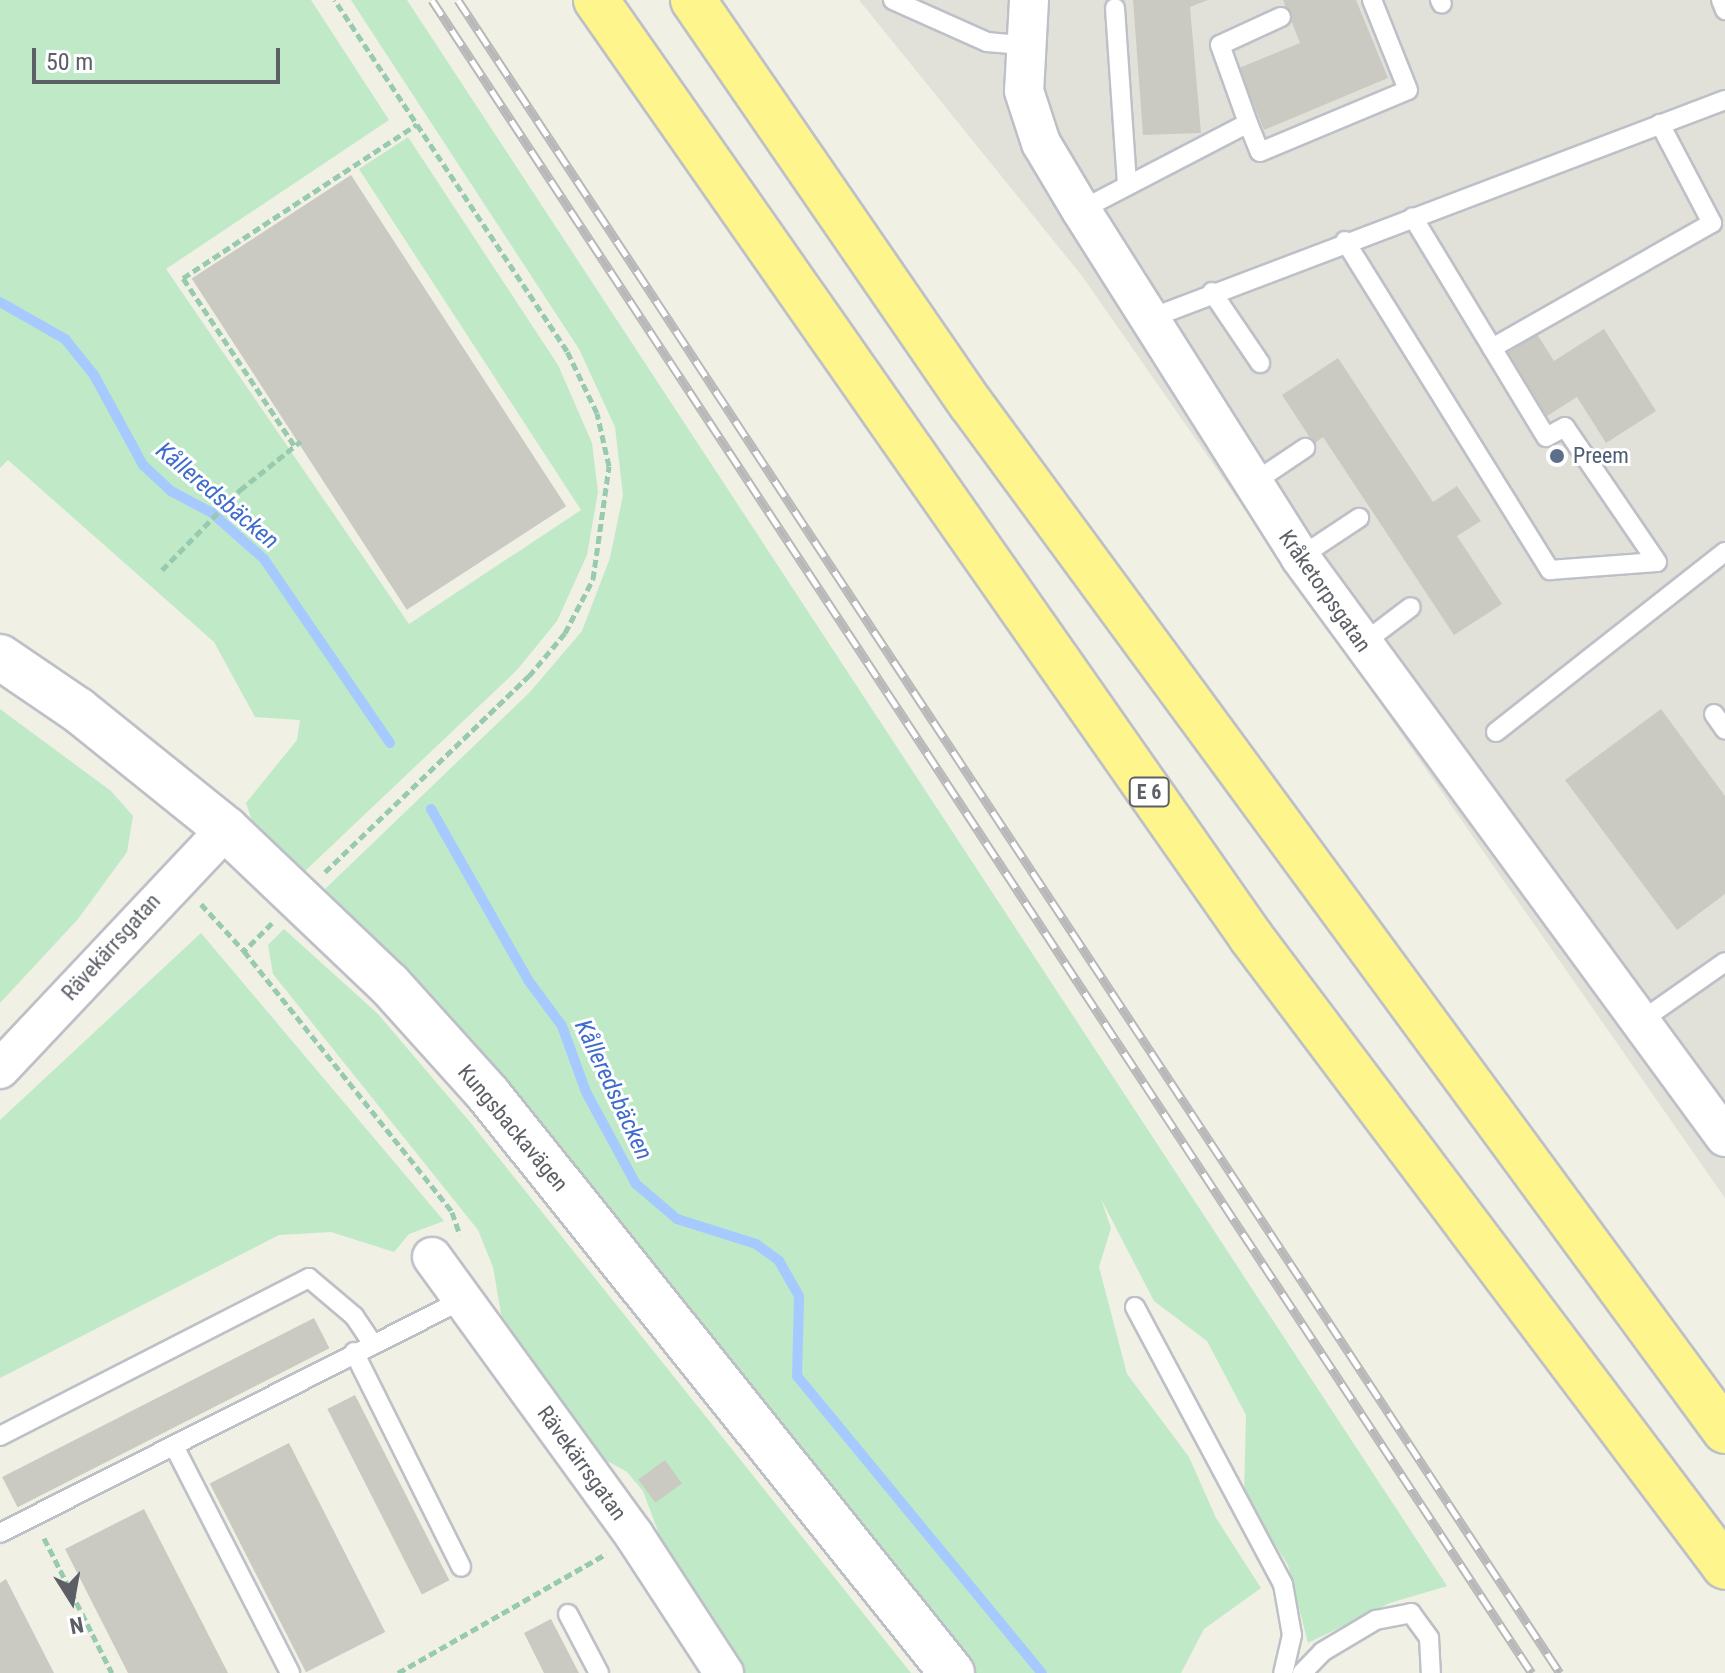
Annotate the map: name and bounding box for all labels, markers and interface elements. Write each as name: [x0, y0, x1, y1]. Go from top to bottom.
scale bar: [36, 32, 284, 82]
text: 50 m: [46, 48, 93, 76]
water label: Kålleredsbäcken: [150, 436, 284, 556]
place label: Preem: [1573, 443, 1629, 469]
marker: Preem: [1548, 447, 1566, 465]
street label: Kråketorpsgatan: [1273, 525, 1377, 657]
road number: E 6: [1127, 776, 1171, 808]
street label: Rävekärrsgatan: [56, 888, 166, 1006]
water label: Kålleredsbäcken: [568, 1015, 658, 1165]
street label: Kungsbackavägen: [452, 1059, 574, 1197]
street label: Rävekärrsgatan: [532, 1401, 632, 1525]
north arrow: [32, 1561, 112, 1641]
text: N: [68, 1611, 86, 1639]

